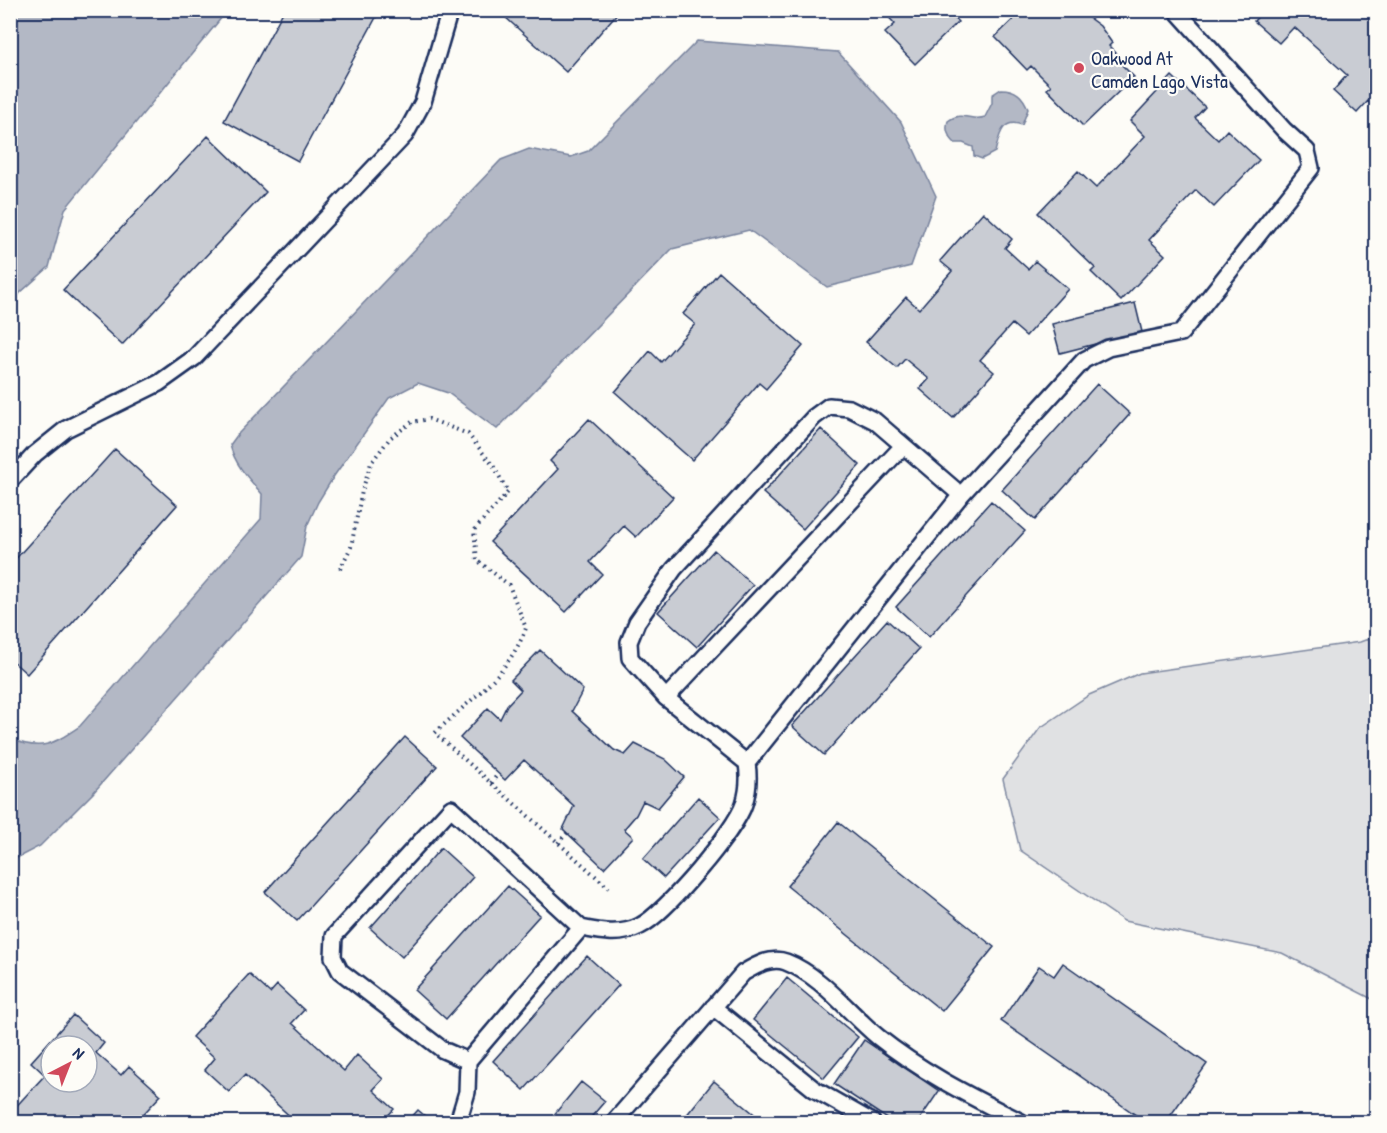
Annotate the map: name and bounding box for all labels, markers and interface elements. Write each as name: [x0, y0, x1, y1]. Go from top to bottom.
place label: Oakwood At Camden Lago Vista: [1091, 44, 1228, 94]
marker: Oakwood At Camden Lago Vista: [1072, 61, 1086, 75]
north arrow: [39, 1034, 99, 1094]
text: N: [69, 1042, 90, 1064]

